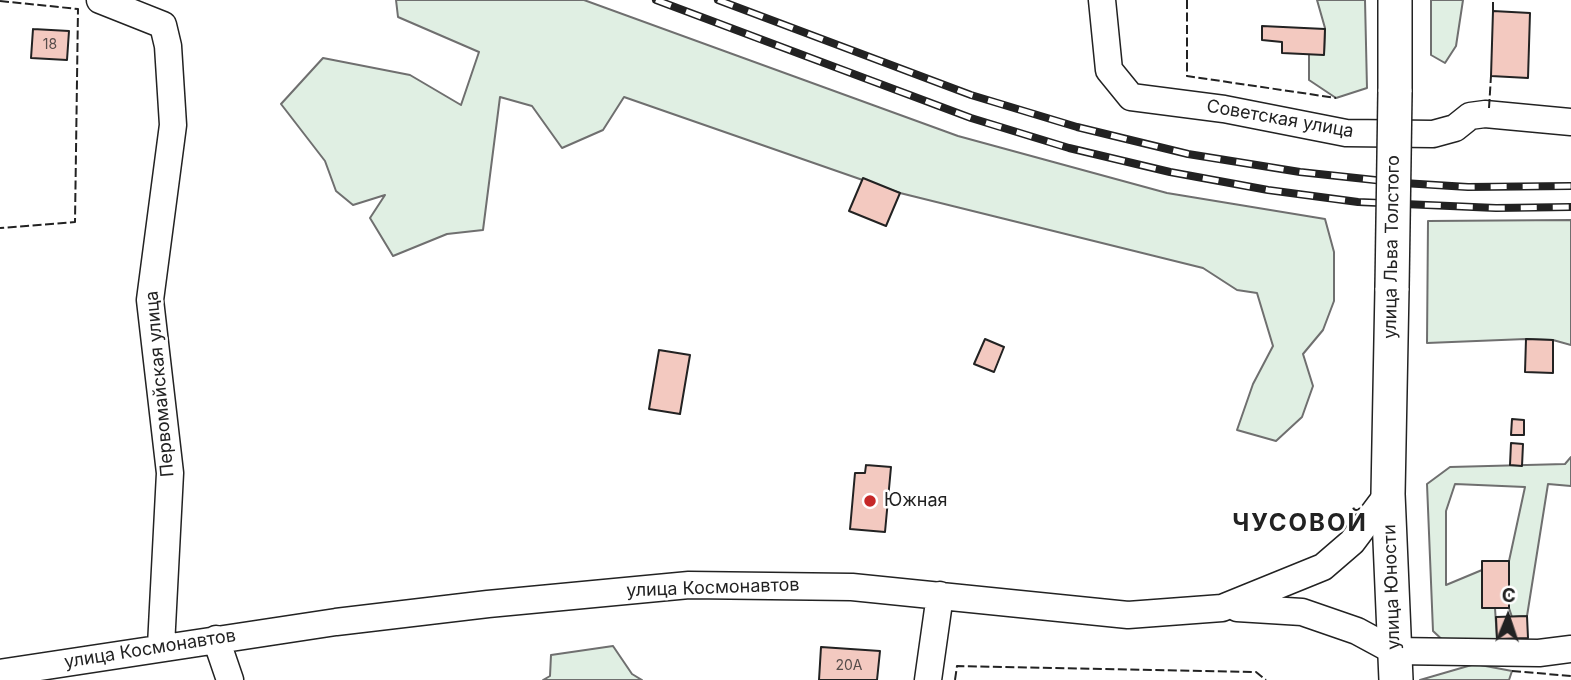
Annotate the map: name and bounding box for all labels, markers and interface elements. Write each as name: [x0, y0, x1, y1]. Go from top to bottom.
house number: 18: [43, 37, 57, 53]
street label: Советская улица: [1205, 95, 1355, 143]
street label: улица Льва Толстого: [1380, 155, 1404, 339]
street label: Первомайская улица: [141, 290, 179, 478]
place label: Южная: [884, 490, 948, 512]
marker: Южная: [862, 493, 878, 509]
district label: ЧУСОВОЙ: [1233, 510, 1367, 538]
street label: улица Юности: [1379, 524, 1405, 650]
street label: улица Космонавтов: [626, 574, 800, 602]
north arrow: [1473, 582, 1543, 652]
text: С: [1501, 584, 1516, 607]
street label: улица Космонавтов: [63, 625, 237, 673]
house number: 20А: [835, 658, 863, 674]

